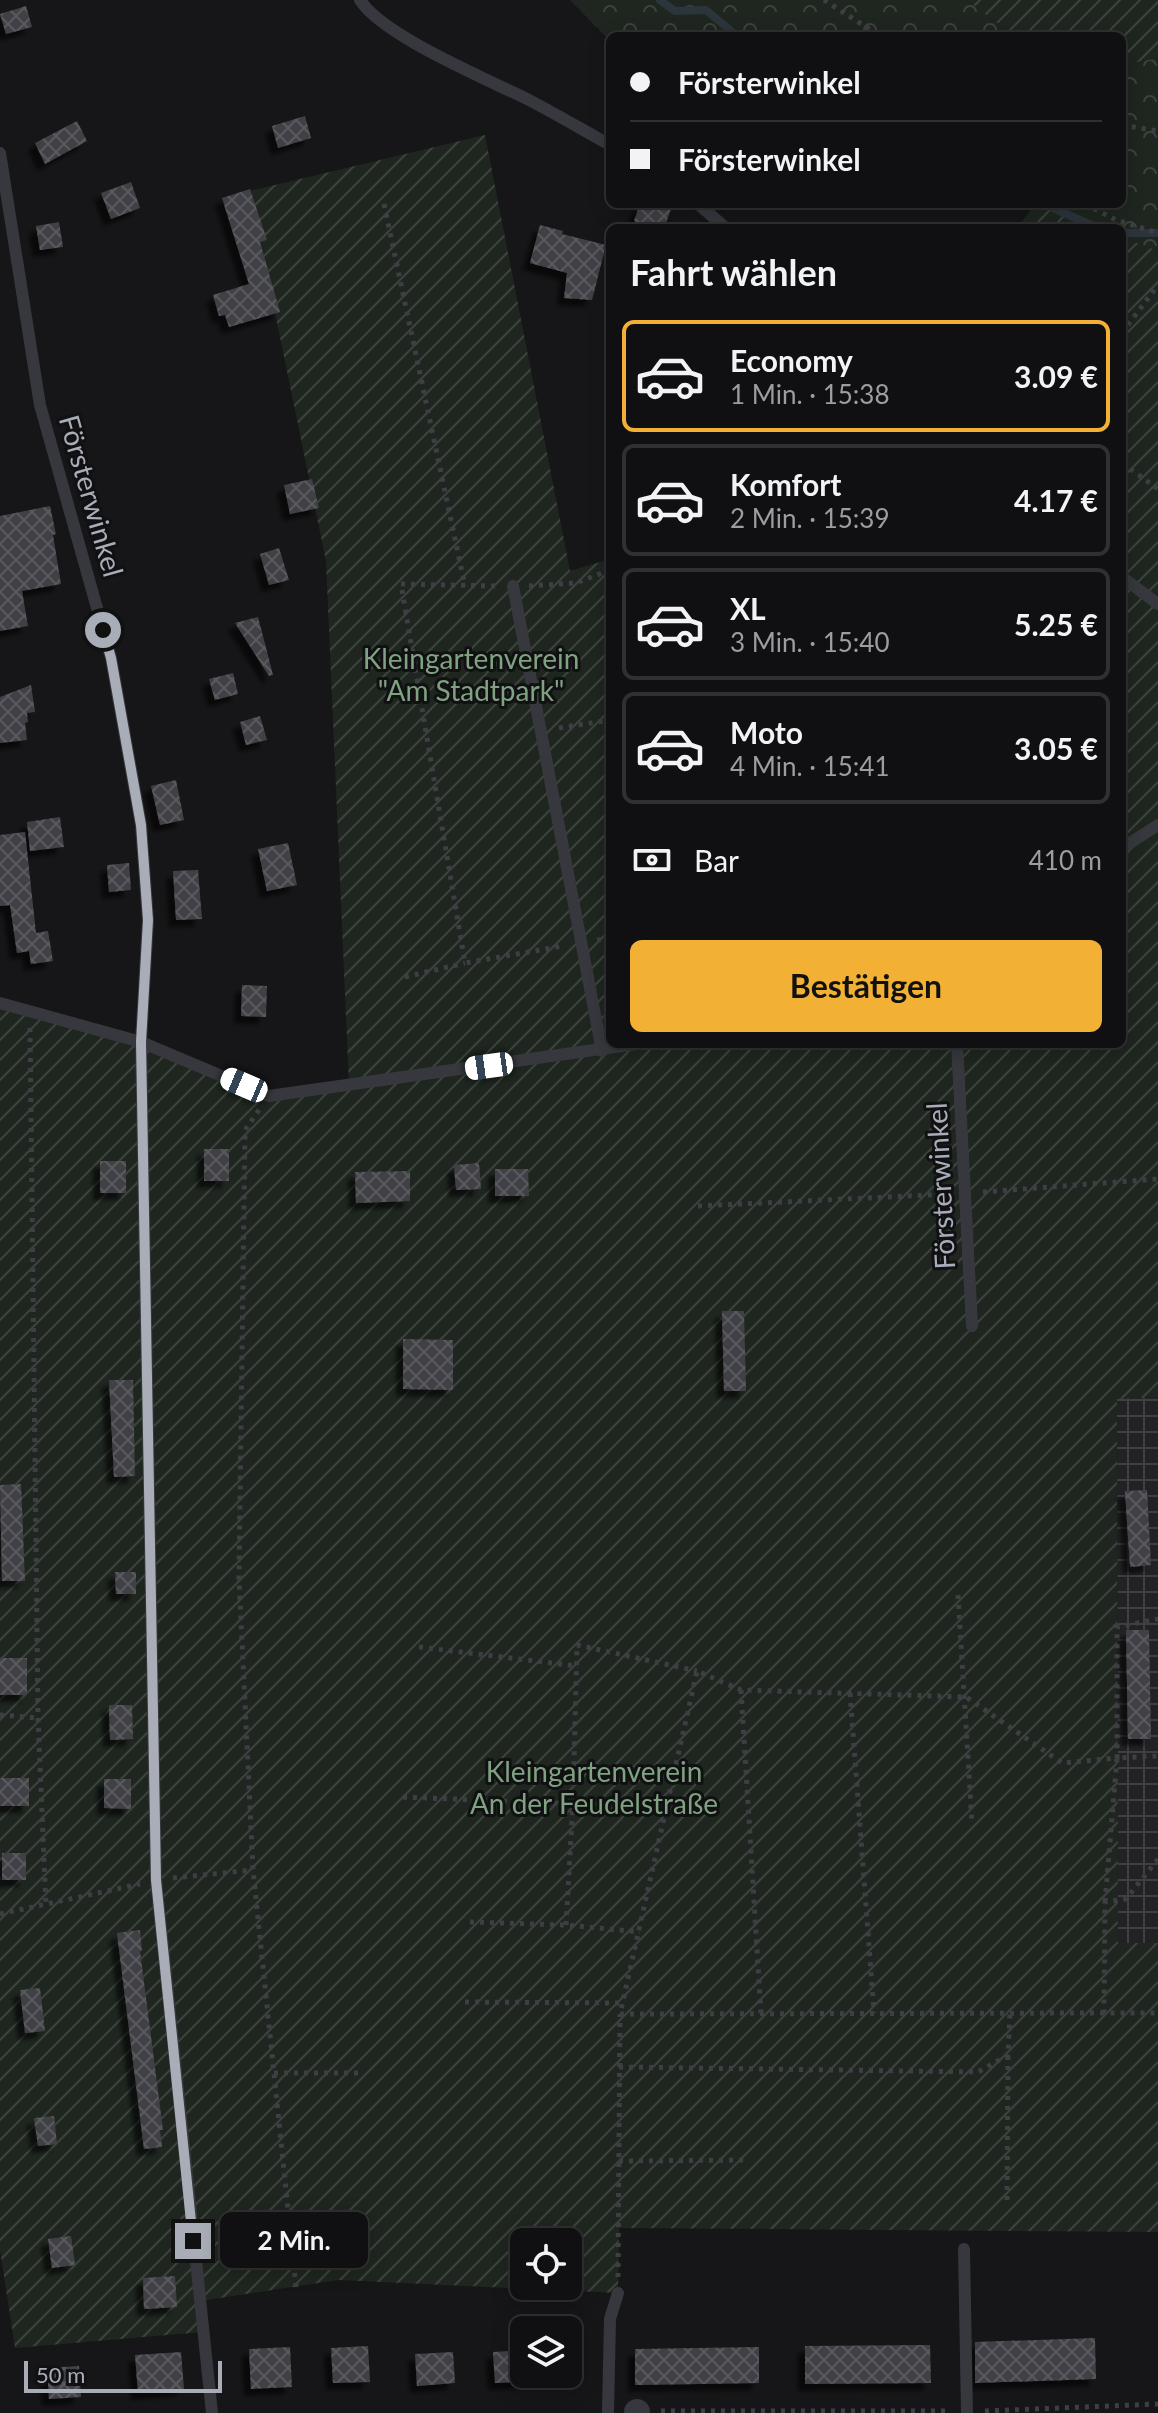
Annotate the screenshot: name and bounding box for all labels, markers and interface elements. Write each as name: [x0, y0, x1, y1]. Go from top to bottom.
text: Försterwinkel: [678, 64, 861, 100]
text: Försterwinkel: [678, 141, 861, 177]
text: Fahrt wählen: [630, 250, 837, 294]
icon: car: [634, 340, 706, 412]
text: Economy: [730, 342, 853, 378]
text: 3.09 €: [1014, 358, 1098, 394]
text: 1 Min. · 15:38: [730, 378, 889, 410]
street label: Försterwinkel: [53, 411, 131, 581]
icon: car: [634, 464, 706, 536]
text: Komfort: [730, 466, 841, 502]
text: 4.17 €: [1014, 482, 1098, 518]
text: 2 Min. · 15:39: [730, 502, 889, 534]
icon: car: [634, 588, 706, 660]
text: XL: [730, 590, 766, 626]
text: 5.25 €: [1014, 606, 1098, 642]
route start: [85, 612, 121, 648]
text: 3 Min. · 15:40: [730, 626, 889, 658]
park label: Kleingartenverein "Am Stadtpark": [363, 641, 579, 707]
icon: car: [634, 712, 706, 784]
text: Moto: [730, 714, 803, 750]
text: 3.05 €: [1014, 730, 1098, 766]
text: 4 Min. · 15:41: [730, 750, 889, 782]
icon: cash: [630, 838, 674, 882]
text: Bar: [694, 842, 739, 878]
text: 410 m: [1029, 844, 1102, 876]
button: Bestätigen: [630, 940, 1102, 1032]
car: [464, 1051, 514, 1081]
car: [217, 1065, 271, 1105]
street label: Försterwinkel: [919, 1102, 961, 1270]
park label: Kleingartenverein An der Feudelstraße: [470, 1754, 718, 1820]
callout: 2 Min.: [221, 2213, 369, 2269]
route end: [175, 2223, 211, 2259]
text: 2 Min.: [257, 2224, 331, 2256]
map controls: [510, 2228, 582, 2388]
button: locate: [510, 2228, 582, 2300]
button: layers: [510, 2316, 582, 2388]
scale bar: [24, 2357, 222, 2393]
text: 50 m: [36, 2361, 85, 2388]

